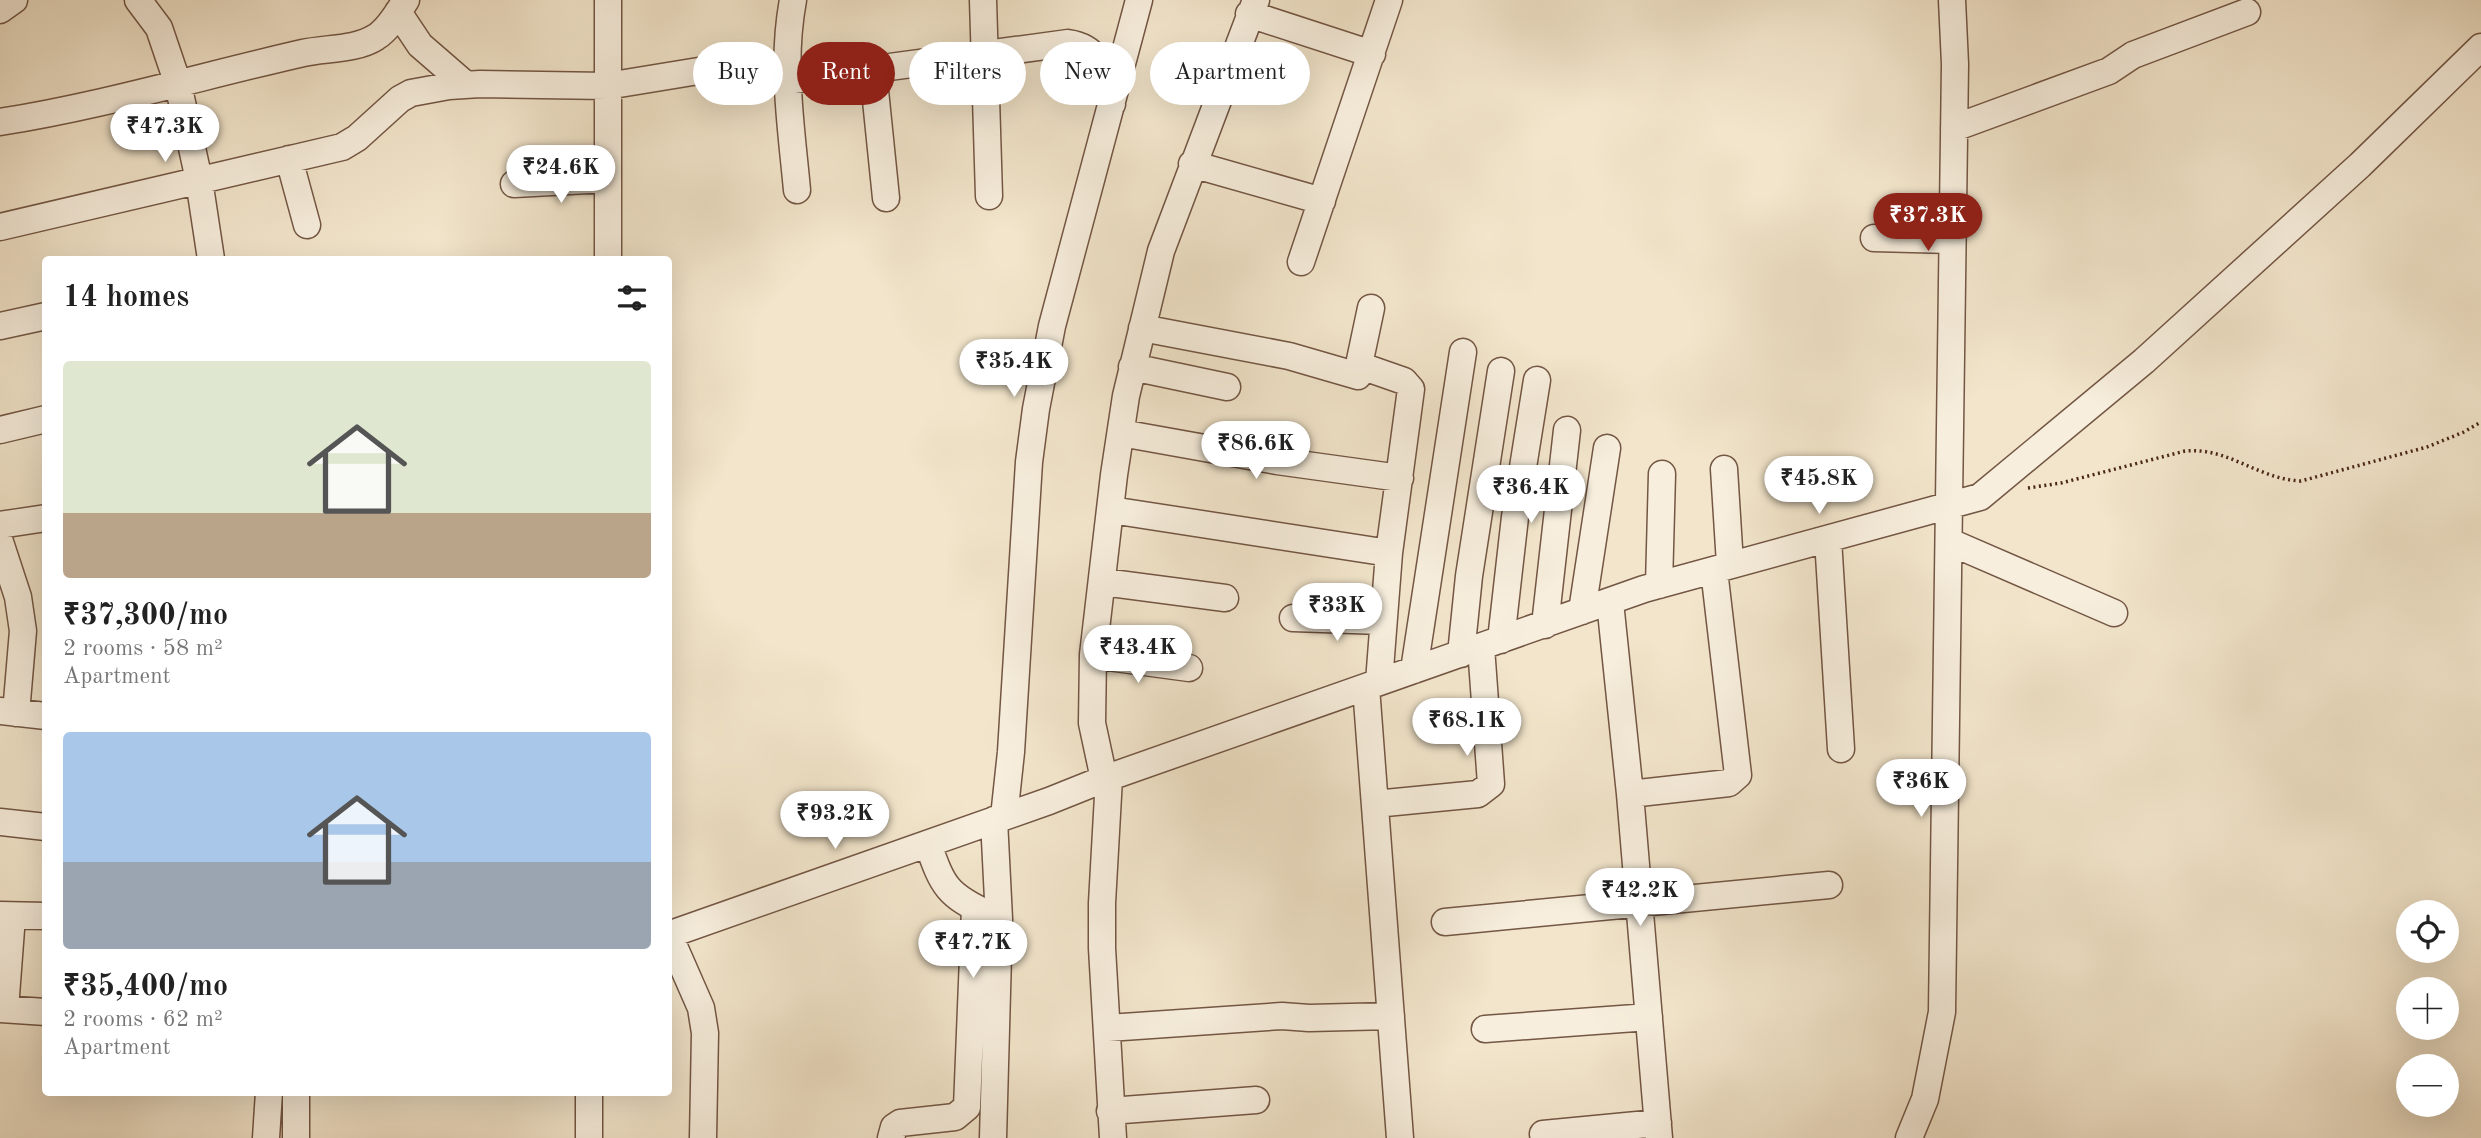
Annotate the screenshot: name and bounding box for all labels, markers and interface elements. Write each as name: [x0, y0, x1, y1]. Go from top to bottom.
chip: Buy: [693, 42, 783, 105]
chip: Rent: [797, 42, 895, 105]
chip: Filters: [909, 42, 1026, 105]
chip: New: [1040, 42, 1136, 105]
chip: Apartment: [1150, 42, 1310, 105]
pin: ₹47.3K: [108, 104, 222, 164]
text: ₹47.3K: [126, 115, 204, 138]
pin: ₹24.6K: [504, 146, 618, 205]
text: ₹24.6K: [522, 156, 600, 179]
pin: ₹37.3K: [1871, 194, 1985, 253]
text: ₹37.3K: [1889, 204, 1967, 227]
icon: filters: [613, 279, 651, 317]
text: 14 homes: [63, 283, 189, 313]
pin: ₹35.4K: [957, 340, 1071, 399]
text: ₹35.4K: [975, 350, 1053, 373]
icon: home: [294, 406, 420, 532]
pin: ₹86.6K: [1199, 421, 1313, 481]
text: ₹86.6K: [1217, 432, 1295, 455]
pin: ₹45.8K: [1762, 456, 1876, 516]
pin: ₹36.4K: [1474, 466, 1588, 525]
text: ₹45.8K: [1780, 467, 1858, 490]
text: ₹36.4K: [1492, 476, 1570, 499]
pin: ₹33K: [1296, 584, 1378, 643]
text: ₹33K: [1308, 594, 1366, 617]
text: ₹37,300/mo: [63, 601, 228, 631]
pin: ₹43.4K: [1081, 626, 1195, 685]
text: ₹43.4K: [1099, 636, 1177, 659]
text: 2 rooms · 58 m²: [63, 637, 223, 660]
text: Apartment: [63, 665, 171, 688]
pin: ₹68.1K: [1410, 698, 1524, 758]
text: ₹68.1K: [1428, 709, 1506, 732]
pin: ₹36K: [1880, 760, 1962, 819]
text: ₹36K: [1892, 770, 1950, 793]
icon: home: [294, 777, 420, 903]
pin: ₹93.2K: [778, 792, 892, 851]
text: ₹93.2K: [796, 802, 874, 825]
pin: ₹42.2K: [1583, 869, 1697, 928]
text: ₹42.2K: [1601, 879, 1679, 902]
map controls: [2396, 900, 2459, 1117]
button: locate: [2396, 900, 2459, 963]
pin: ₹47.7K: [916, 920, 1030, 980]
text: ₹47.7K: [934, 931, 1012, 954]
text: ₹35,400/mo: [63, 972, 228, 1002]
button: +: [2396, 977, 2459, 1040]
text: 2 rooms · 62 m²: [63, 1008, 223, 1031]
text: Apartment: [63, 1036, 171, 1059]
button: −: [2396, 1054, 2459, 1117]

